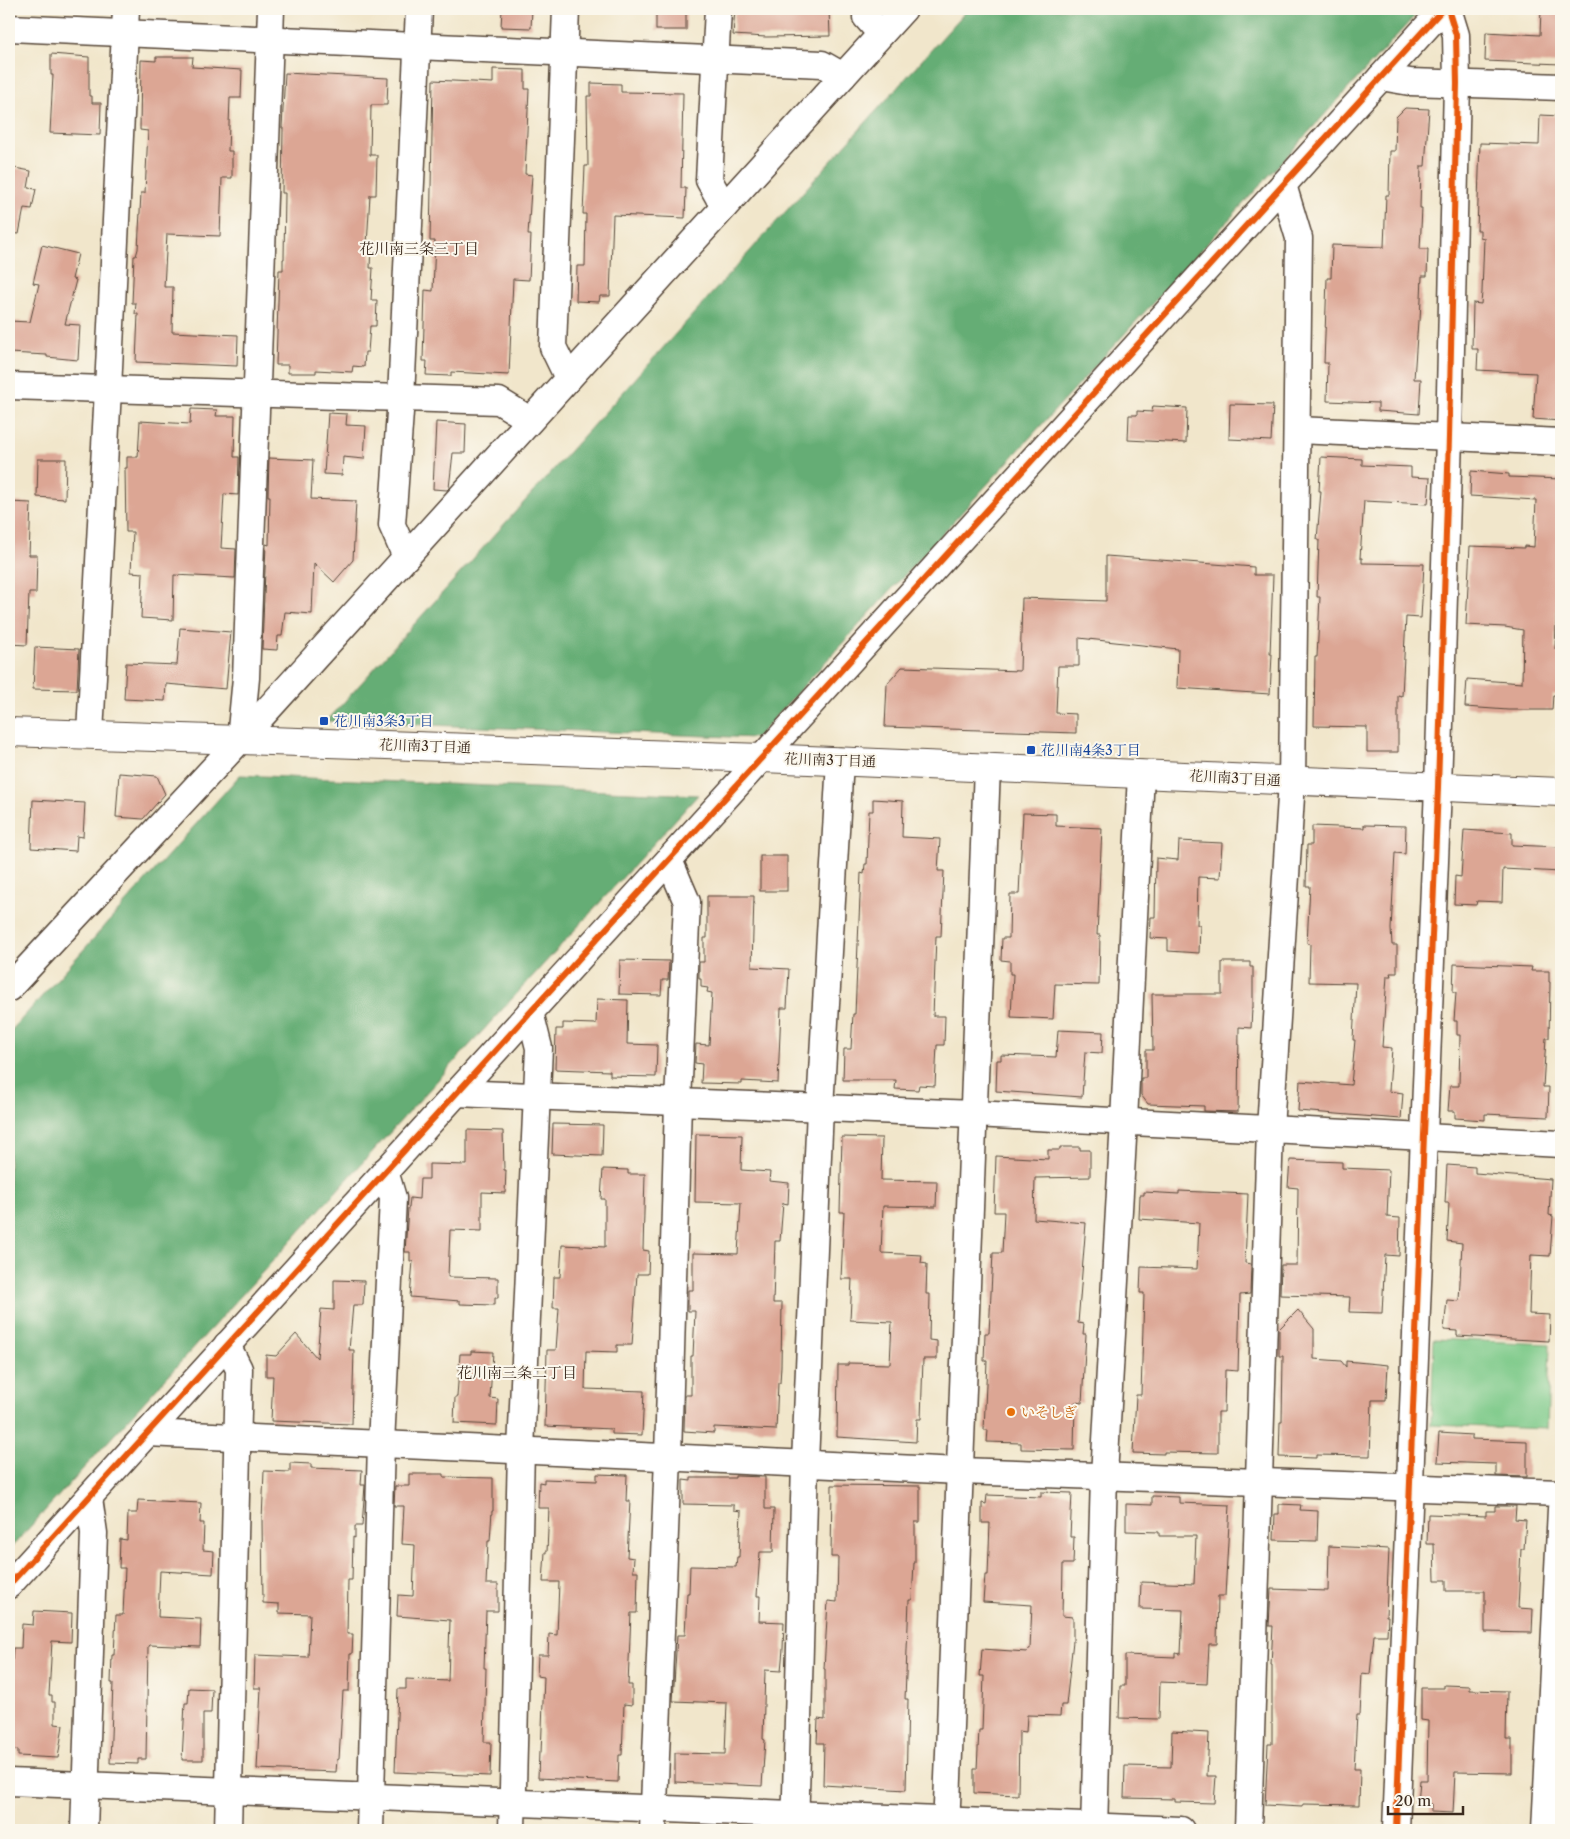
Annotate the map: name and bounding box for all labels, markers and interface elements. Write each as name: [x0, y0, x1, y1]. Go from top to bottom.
district label: 花川南三条三丁目: [359, 239, 479, 258]
place label: 花川南3条3丁目: [334, 712, 433, 730]
marker: 花川南3条3丁目: [318, 715, 330, 727]
street label: 花川南3丁目通: [379, 735, 471, 757]
place label: 花川南4条3丁目: [1041, 741, 1141, 759]
marker: 花川南4条3丁目: [1025, 744, 1037, 756]
street label: 花川南3丁目通: [784, 749, 876, 771]
street label: 花川南3丁目通: [1189, 767, 1281, 789]
district label: 花川南三条二丁目: [457, 1363, 577, 1382]
place label: いそしぎ: [1021, 1403, 1077, 1421]
marker: いそしぎ: [1005, 1406, 1017, 1418]
scale bar: [1388, 1784, 1462, 1816]
text: 20 m: [1395, 1791, 1431, 1810]

